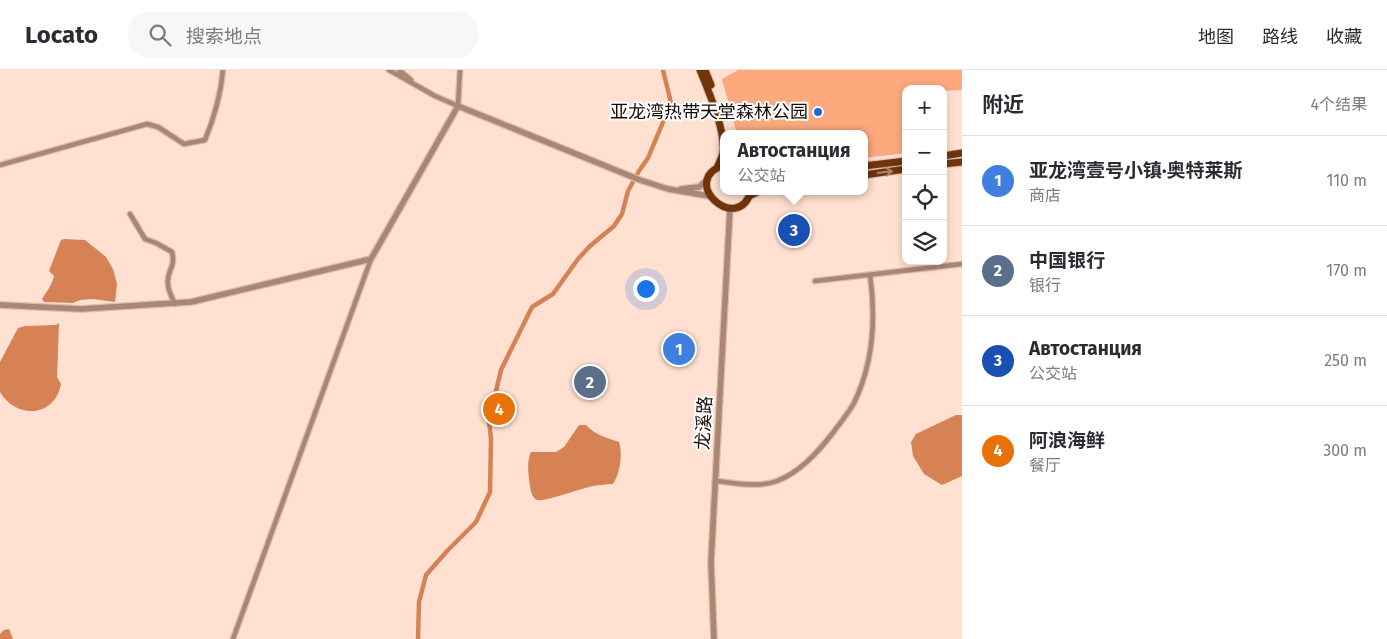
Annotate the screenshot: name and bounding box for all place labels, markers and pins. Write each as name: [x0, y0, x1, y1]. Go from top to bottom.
place label: 亚龙湾热带天堂森林公园: [610, 101, 808, 123]
marker: 亚龙湾热带天堂森林公园: [812, 106, 824, 118]
pin: 3: [778, 211, 810, 249]
pin: 1: [663, 330, 695, 368]
pin: 2: [574, 363, 606, 401]
pin: 4: [483, 390, 515, 428]

